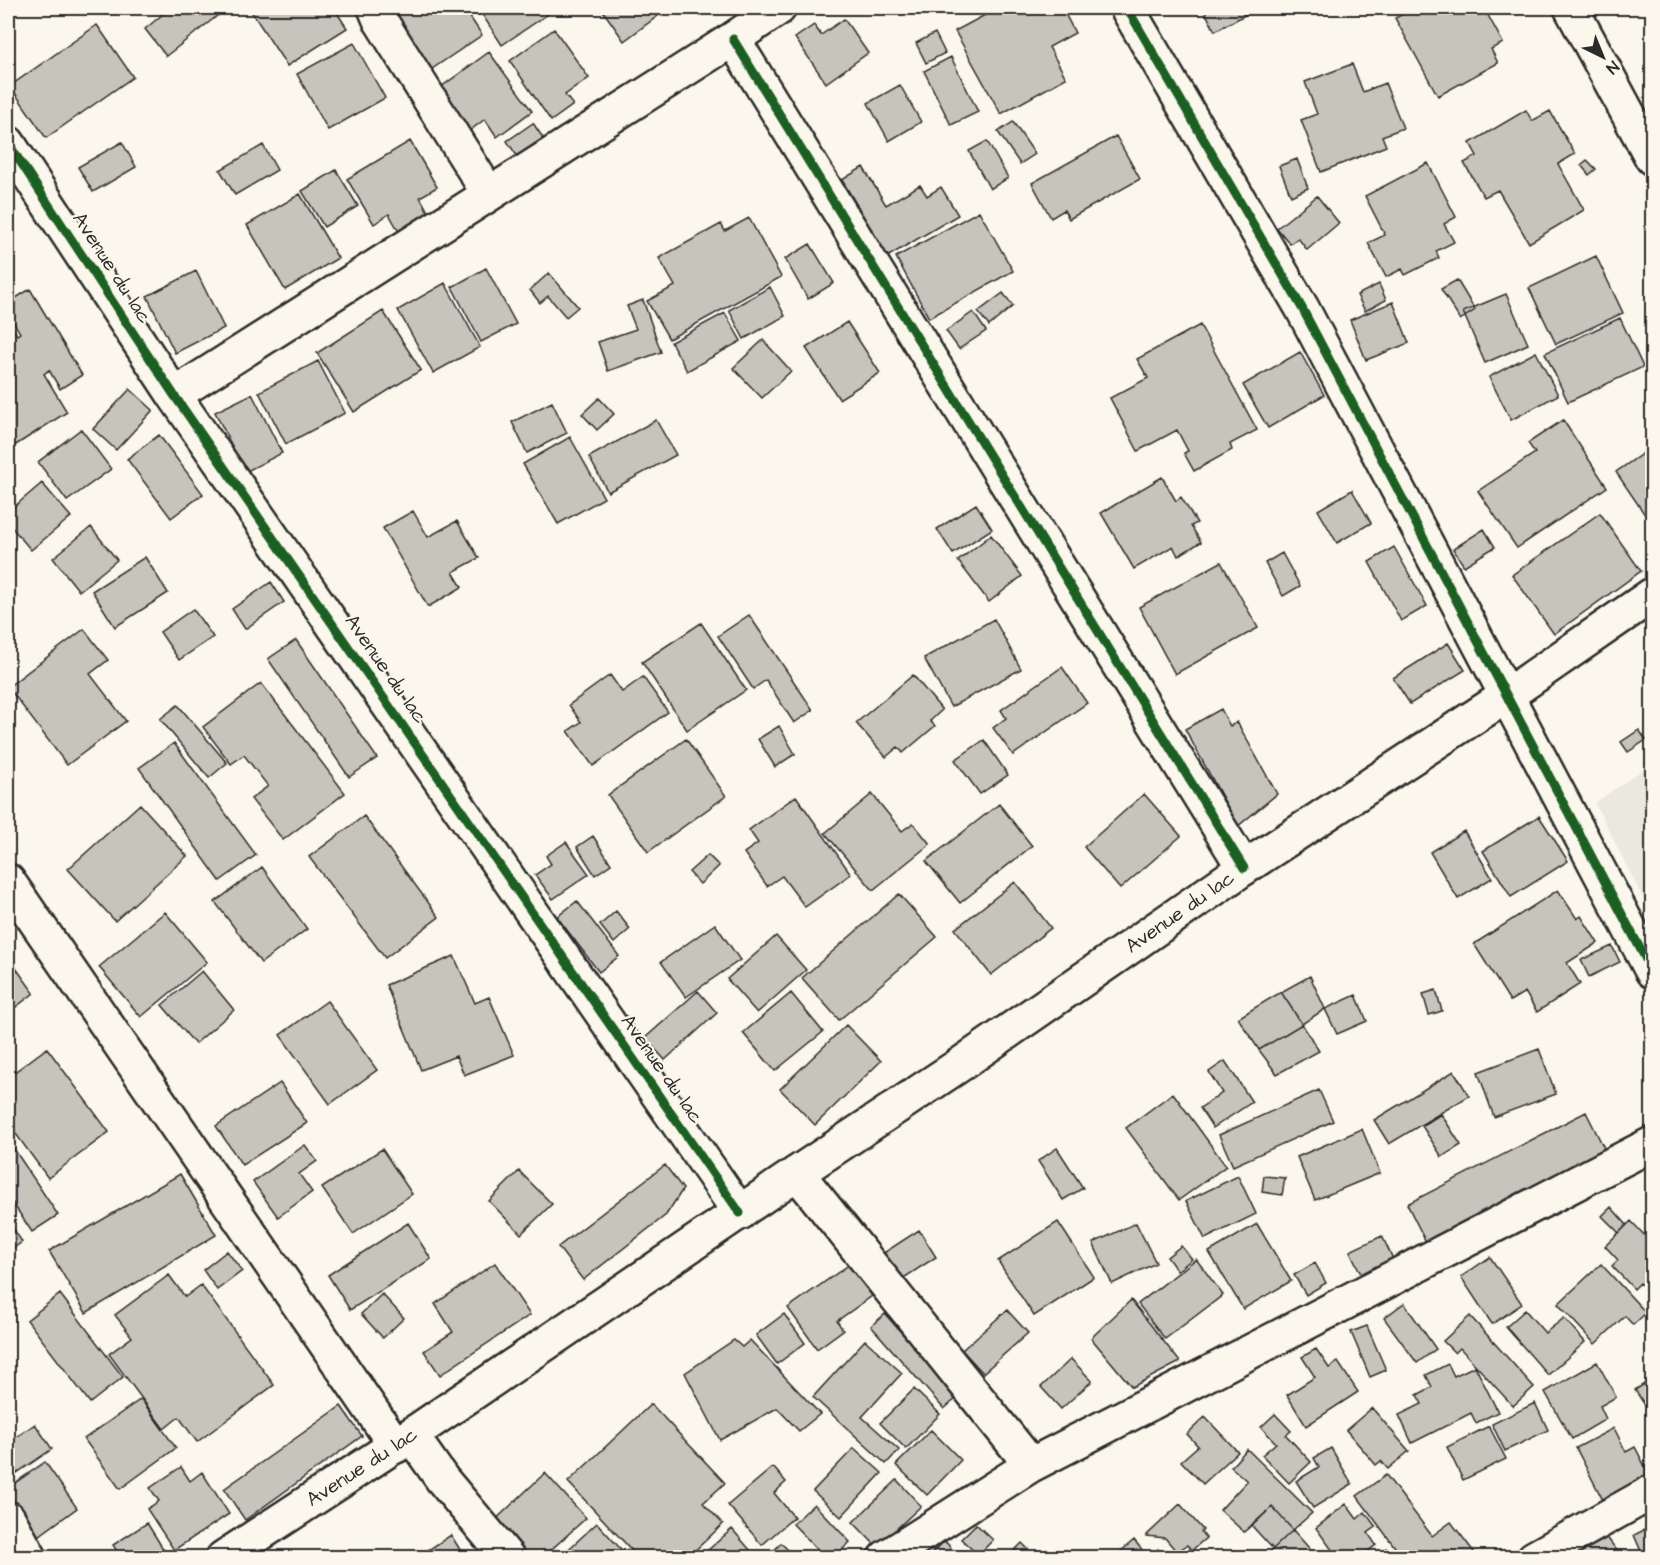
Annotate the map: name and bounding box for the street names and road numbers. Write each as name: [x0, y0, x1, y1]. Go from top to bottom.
street label: Avenue du lac: [66, 207, 159, 329]
street label: Avenue du lac: [338, 609, 434, 729]
street label: Avenue du lac: [1120, 864, 1240, 960]
street label: Avenue du lac: [614, 1009, 710, 1129]
street label: Avenue du lac: [301, 1420, 423, 1513]

